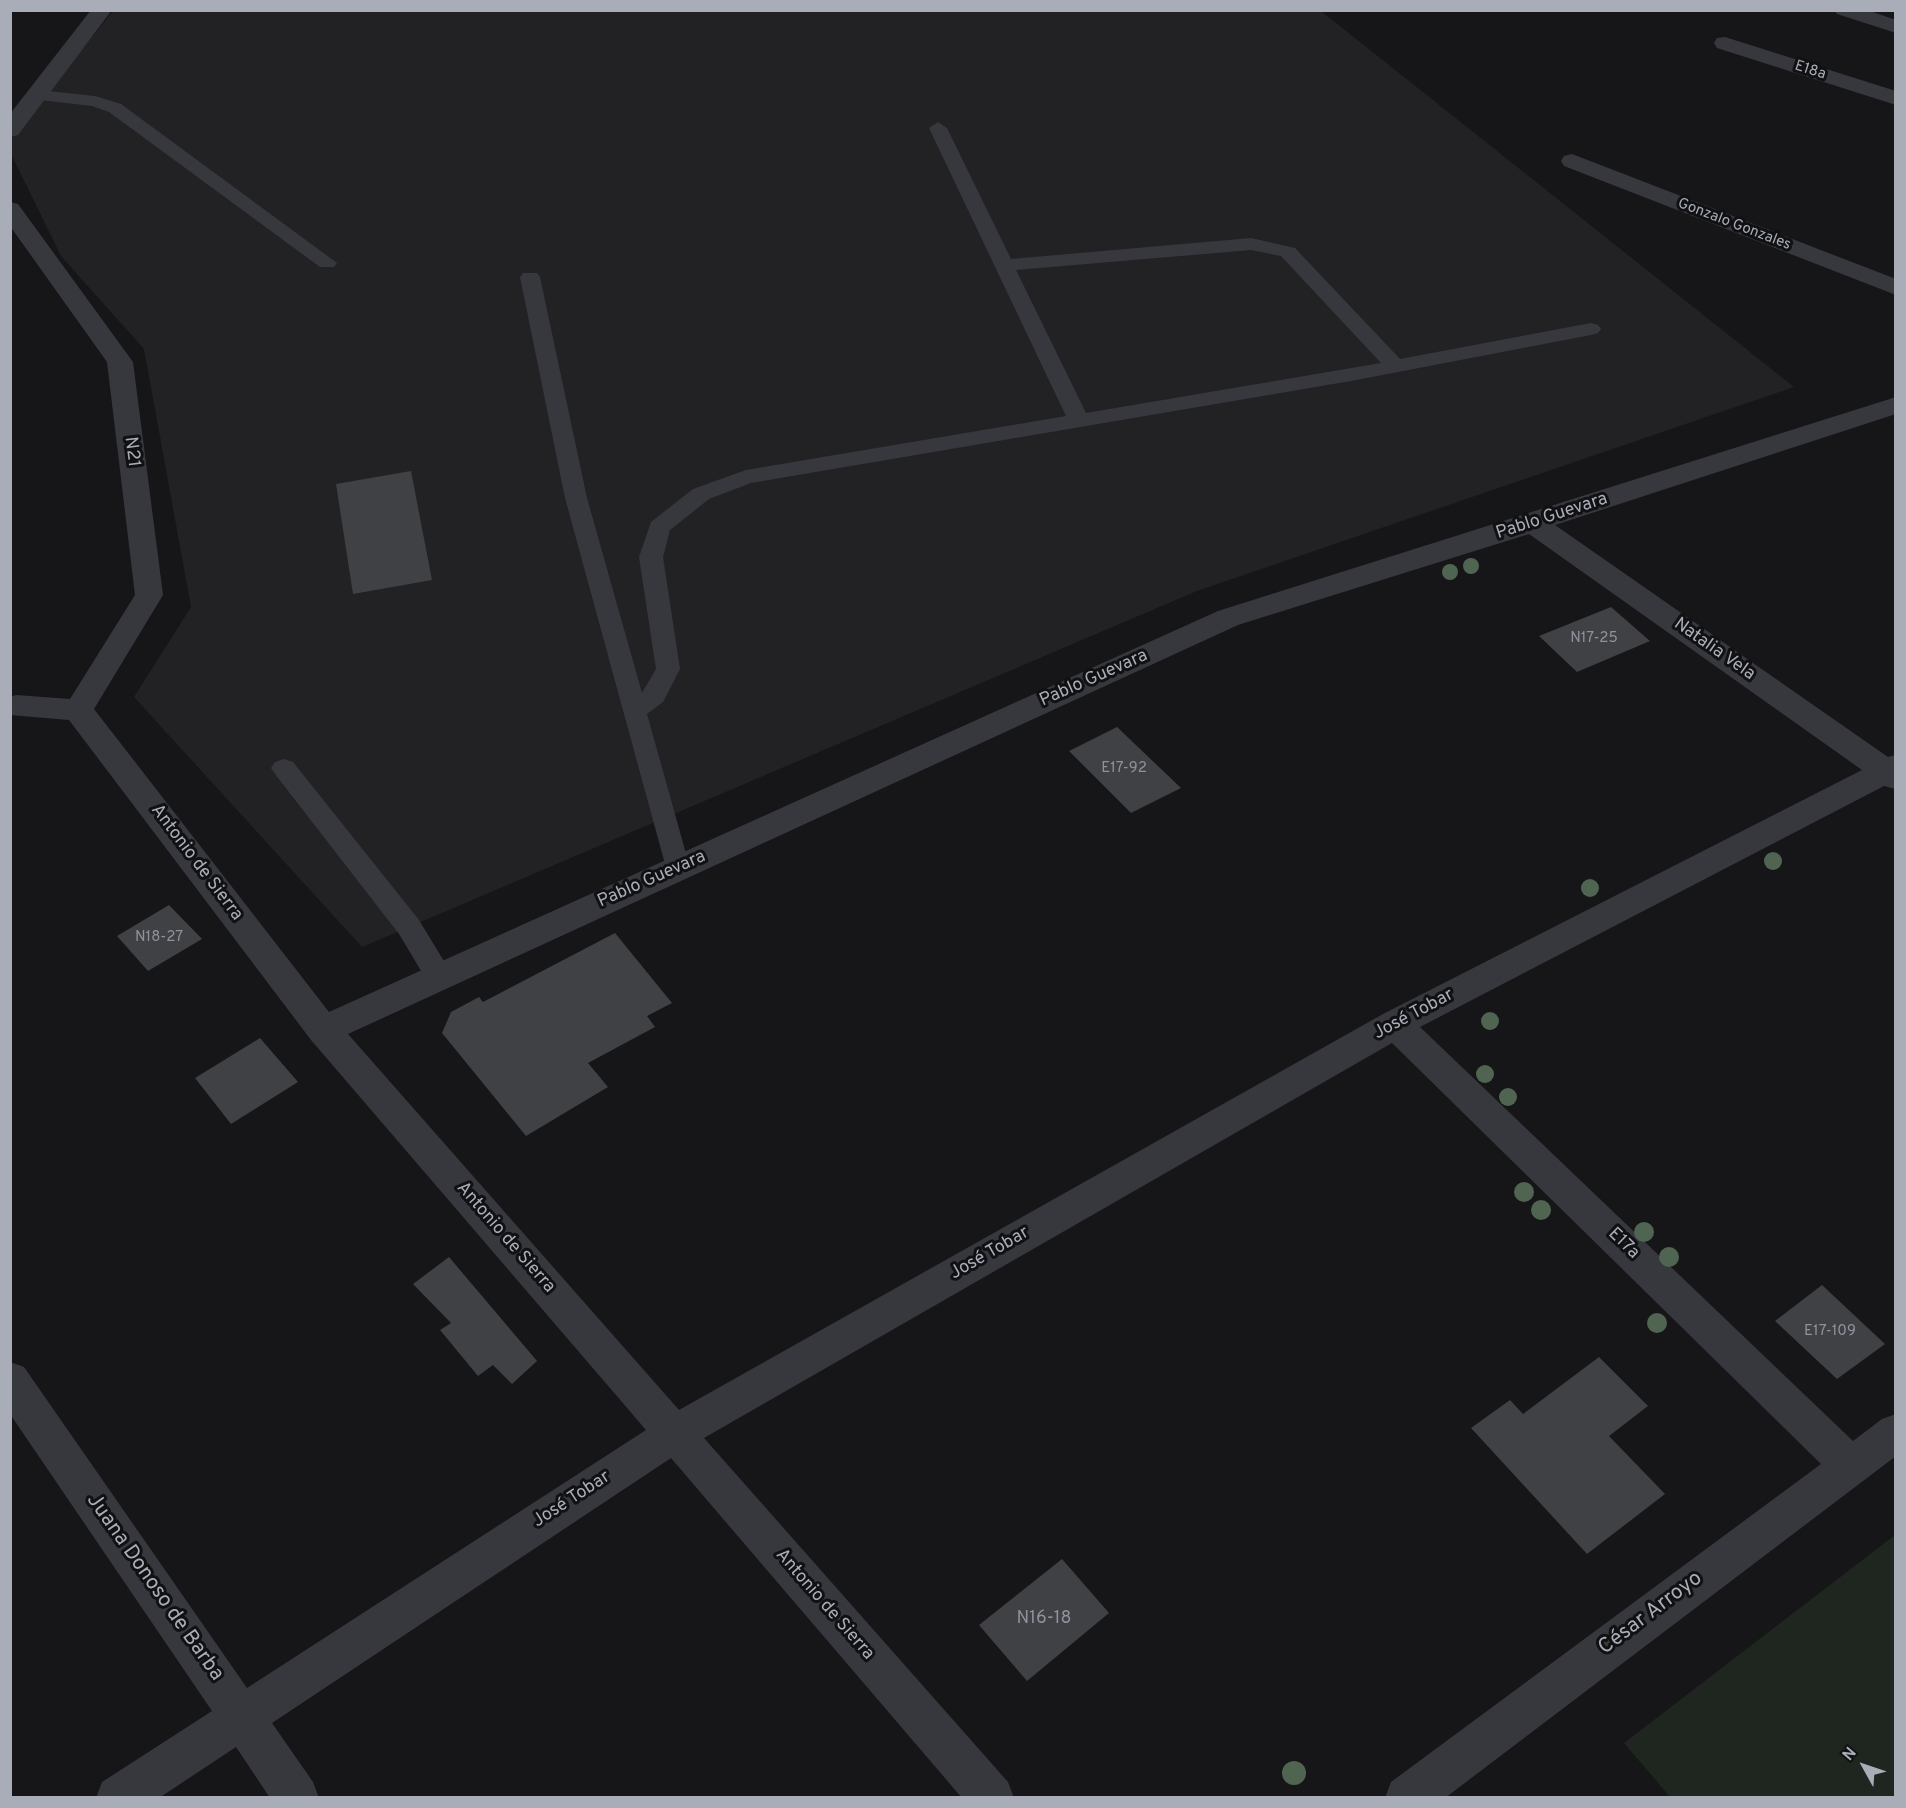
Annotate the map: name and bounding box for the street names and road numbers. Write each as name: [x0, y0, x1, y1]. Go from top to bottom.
street label: E18a: [1792, 58, 1828, 84]
street label: Gonzalo Gonzales: [1675, 195, 1793, 255]
street label: N21: [118, 436, 144, 468]
street label: Pablo Guevara: [1494, 489, 1610, 545]
street label: Natalia Vela: [1669, 614, 1759, 686]
street label: Pablo Guevara: [1037, 646, 1151, 712]
street label: Antonio de Sierra: [145, 801, 247, 925]
street label: Pablo Guevara: [595, 847, 709, 913]
street label: José Tobar: [1370, 985, 1458, 1045]
street label: Antonio de Sierra: [451, 1178, 559, 1298]
street label: José Tobar: [947, 1223, 1033, 1285]
street label: E17a: [1603, 1224, 1643, 1264]
street label: José Tobar: [529, 1467, 615, 1533]
street label: Juana Donoso de Barba: [80, 1489, 228, 1687]
street label: Antonio de Sierra: [770, 1545, 878, 1665]
street label: César Arroyo: [1594, 1567, 1708, 1661]

